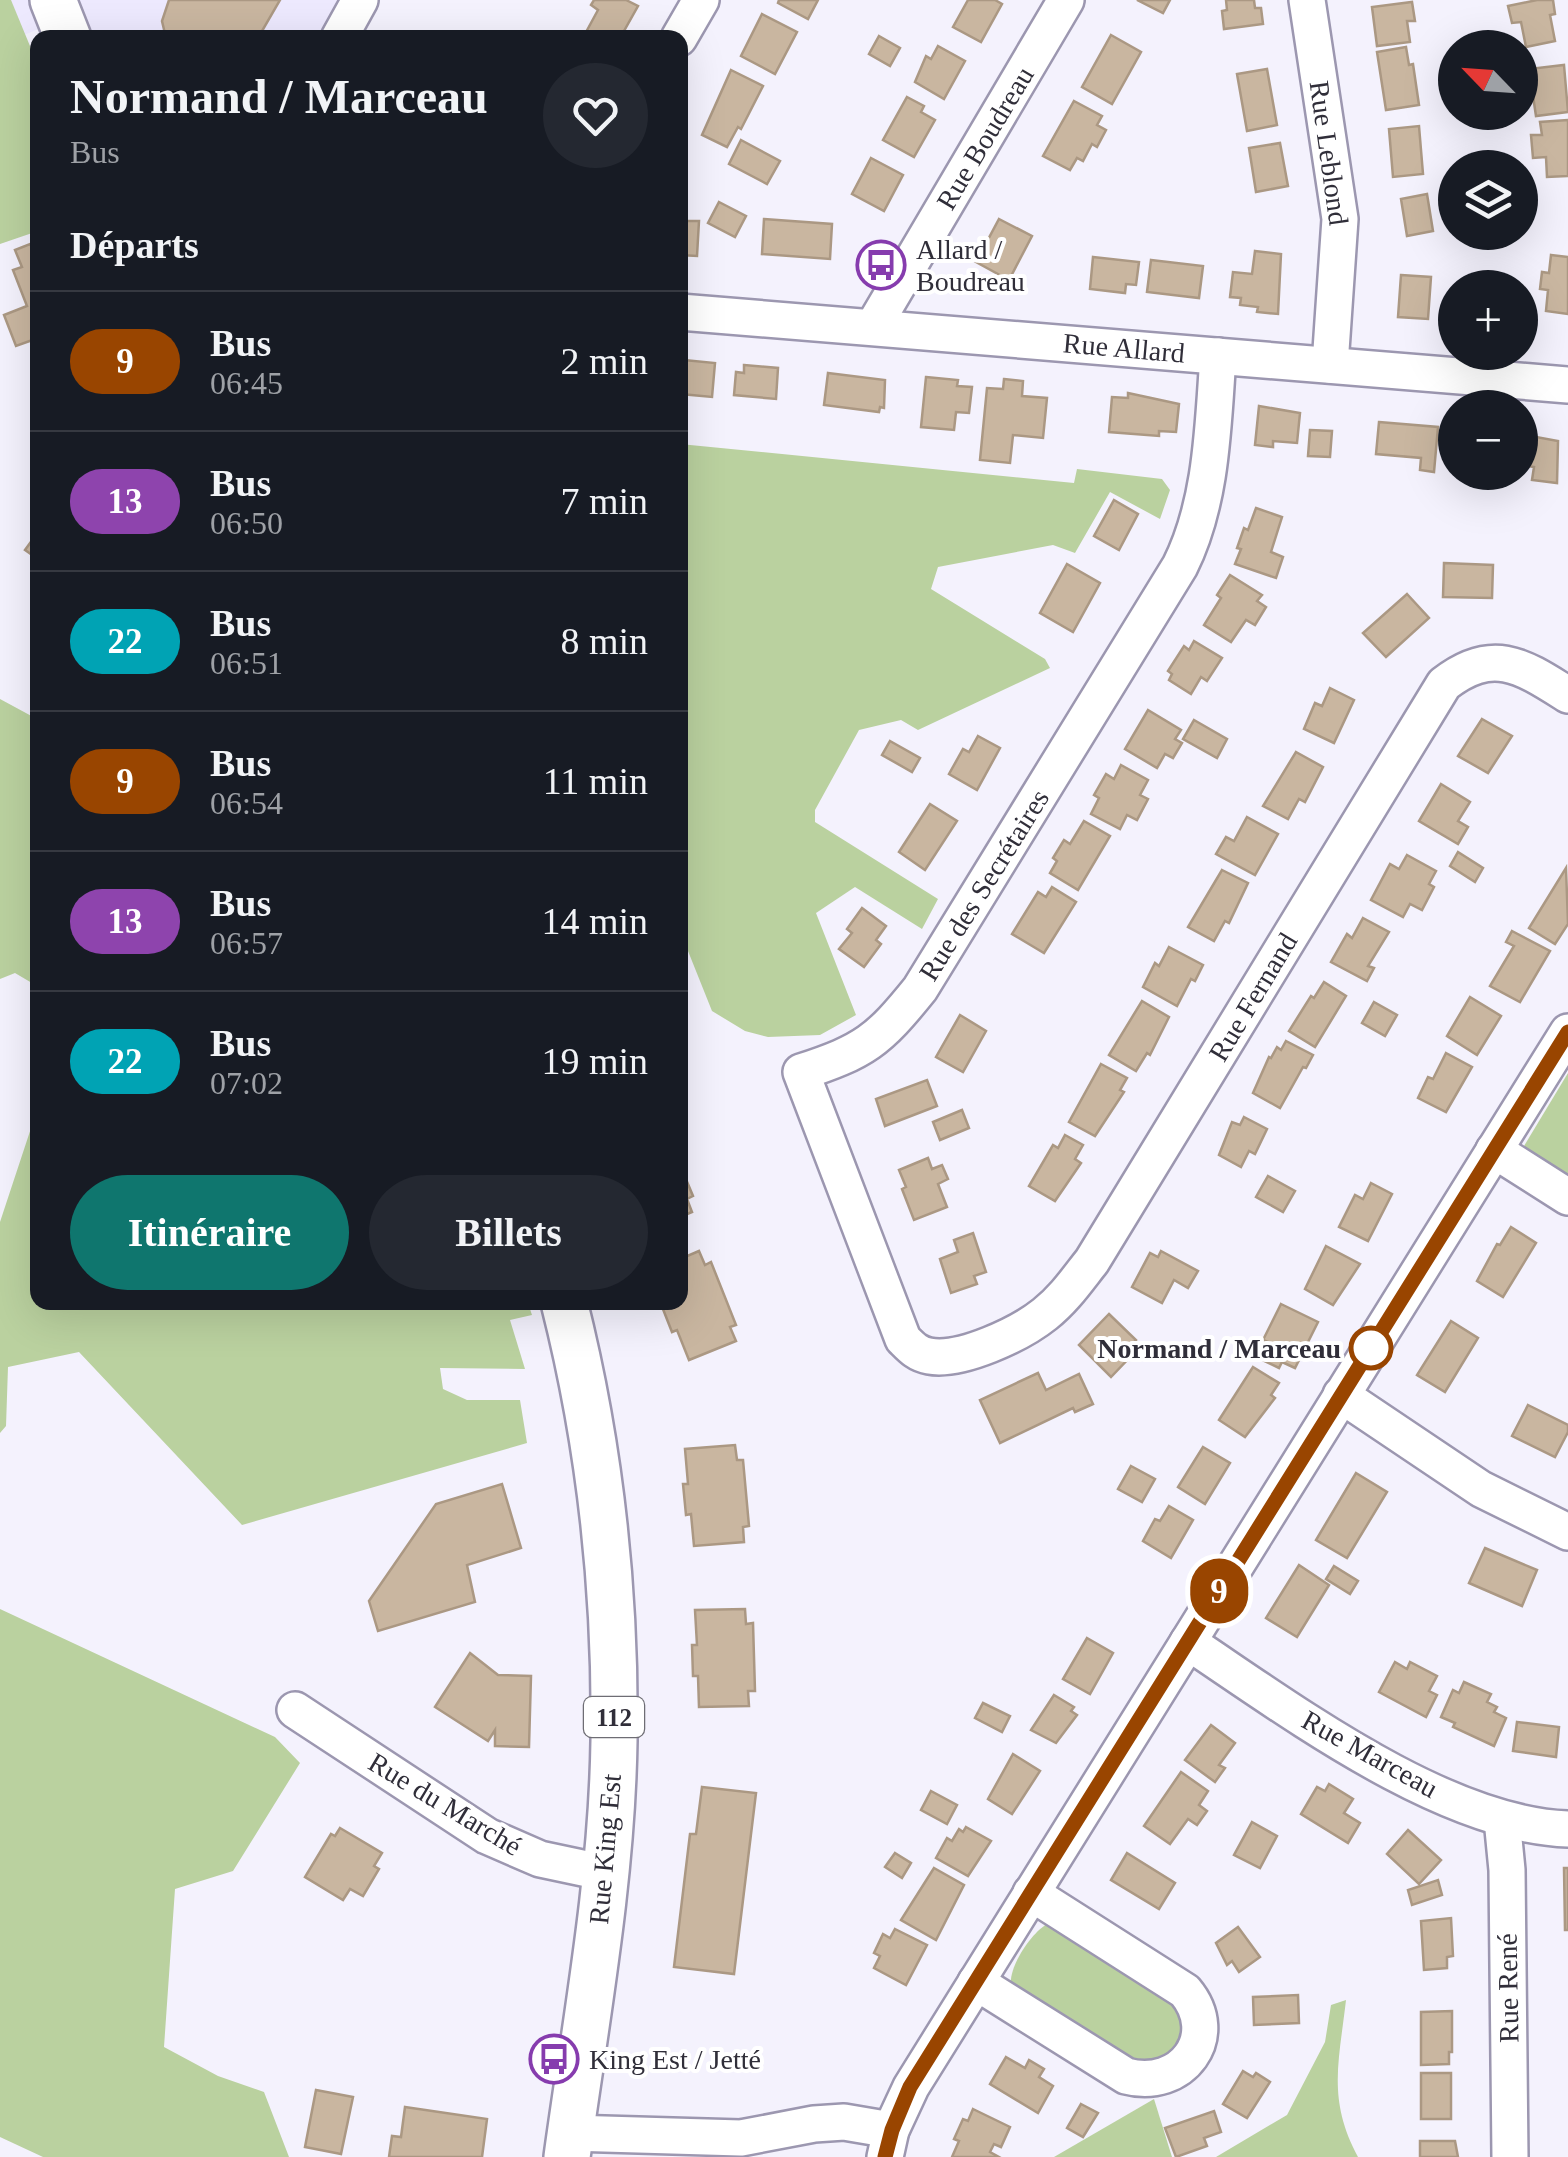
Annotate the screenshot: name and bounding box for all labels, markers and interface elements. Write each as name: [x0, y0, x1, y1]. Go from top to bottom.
north arrow: [1438, 30, 1538, 130]
map controls: [1438, 30, 1538, 490]
street label: Rue Boudreau: [930, 61, 1040, 215]
button: heart: [543, 63, 648, 168]
text: Normand / Marceau: [70, 70, 488, 123]
street label: Rue Leblond: [1304, 79, 1354, 227]
text: Bus: [70, 134, 120, 170]
button: layers: [1438, 150, 1538, 250]
text: Départs: [70, 224, 199, 266]
place label: Allard / Boudreau: [916, 234, 1025, 297]
bus stop icon: Allard / Boudreau: [855, 239, 907, 291]
button: +: [1438, 270, 1538, 370]
text: Bus: [210, 322, 271, 364]
street label: Rue Allard: [1062, 327, 1186, 369]
text: 2 min: [560, 340, 648, 382]
text: 9: [116, 342, 134, 381]
text: 06:45: [210, 365, 283, 401]
button: −: [1438, 390, 1538, 490]
text: Bus: [210, 462, 271, 504]
text: 7 min: [560, 480, 648, 522]
text: 13: [108, 482, 143, 521]
text: 06:50: [210, 505, 283, 541]
text: Bus: [210, 602, 271, 644]
text: 8 min: [560, 620, 648, 662]
text: 22: [108, 622, 143, 661]
text: 06:51: [210, 645, 283, 681]
text: Bus: [210, 742, 271, 784]
text: 11 min: [543, 760, 648, 802]
text: 9: [116, 762, 134, 801]
street label: Rue des Secrétaires: [913, 784, 1055, 986]
text: 06:54: [210, 785, 283, 821]
text: Bus: [210, 882, 271, 924]
text: 14 min: [541, 900, 648, 942]
text: 13: [108, 902, 143, 941]
text: 06:57: [210, 925, 283, 961]
street label: Rue Fernand: [1203, 927, 1303, 1067]
text: Bus: [210, 1022, 271, 1064]
text: 19 min: [541, 1040, 648, 1082]
text: 22: [108, 1042, 143, 1081]
text: 07:02: [210, 1065, 283, 1101]
button: Itinéraire: [70, 1175, 349, 1290]
button: Billets: [369, 1175, 648, 1290]
marker: Normand / Marceau: [1350, 1327, 1392, 1369]
place label: Normand / Marceau: [1097, 1333, 1341, 1364]
line badge: 9: [1186, 1558, 1252, 1624]
text: 9: [1210, 1572, 1228, 1611]
road number: 112: [584, 1697, 644, 1737]
street label: Rue Marceau: [1297, 1704, 1443, 1804]
street label: Rue du Marché: [363, 1746, 527, 1862]
street label: Rue King Est: [583, 1772, 627, 1926]
street label: Rue René: [1492, 1933, 1524, 2043]
bus stop icon: King Est / Jetté: [528, 2033, 580, 2085]
place label: King Est / Jetté: [589, 2044, 761, 2075]

